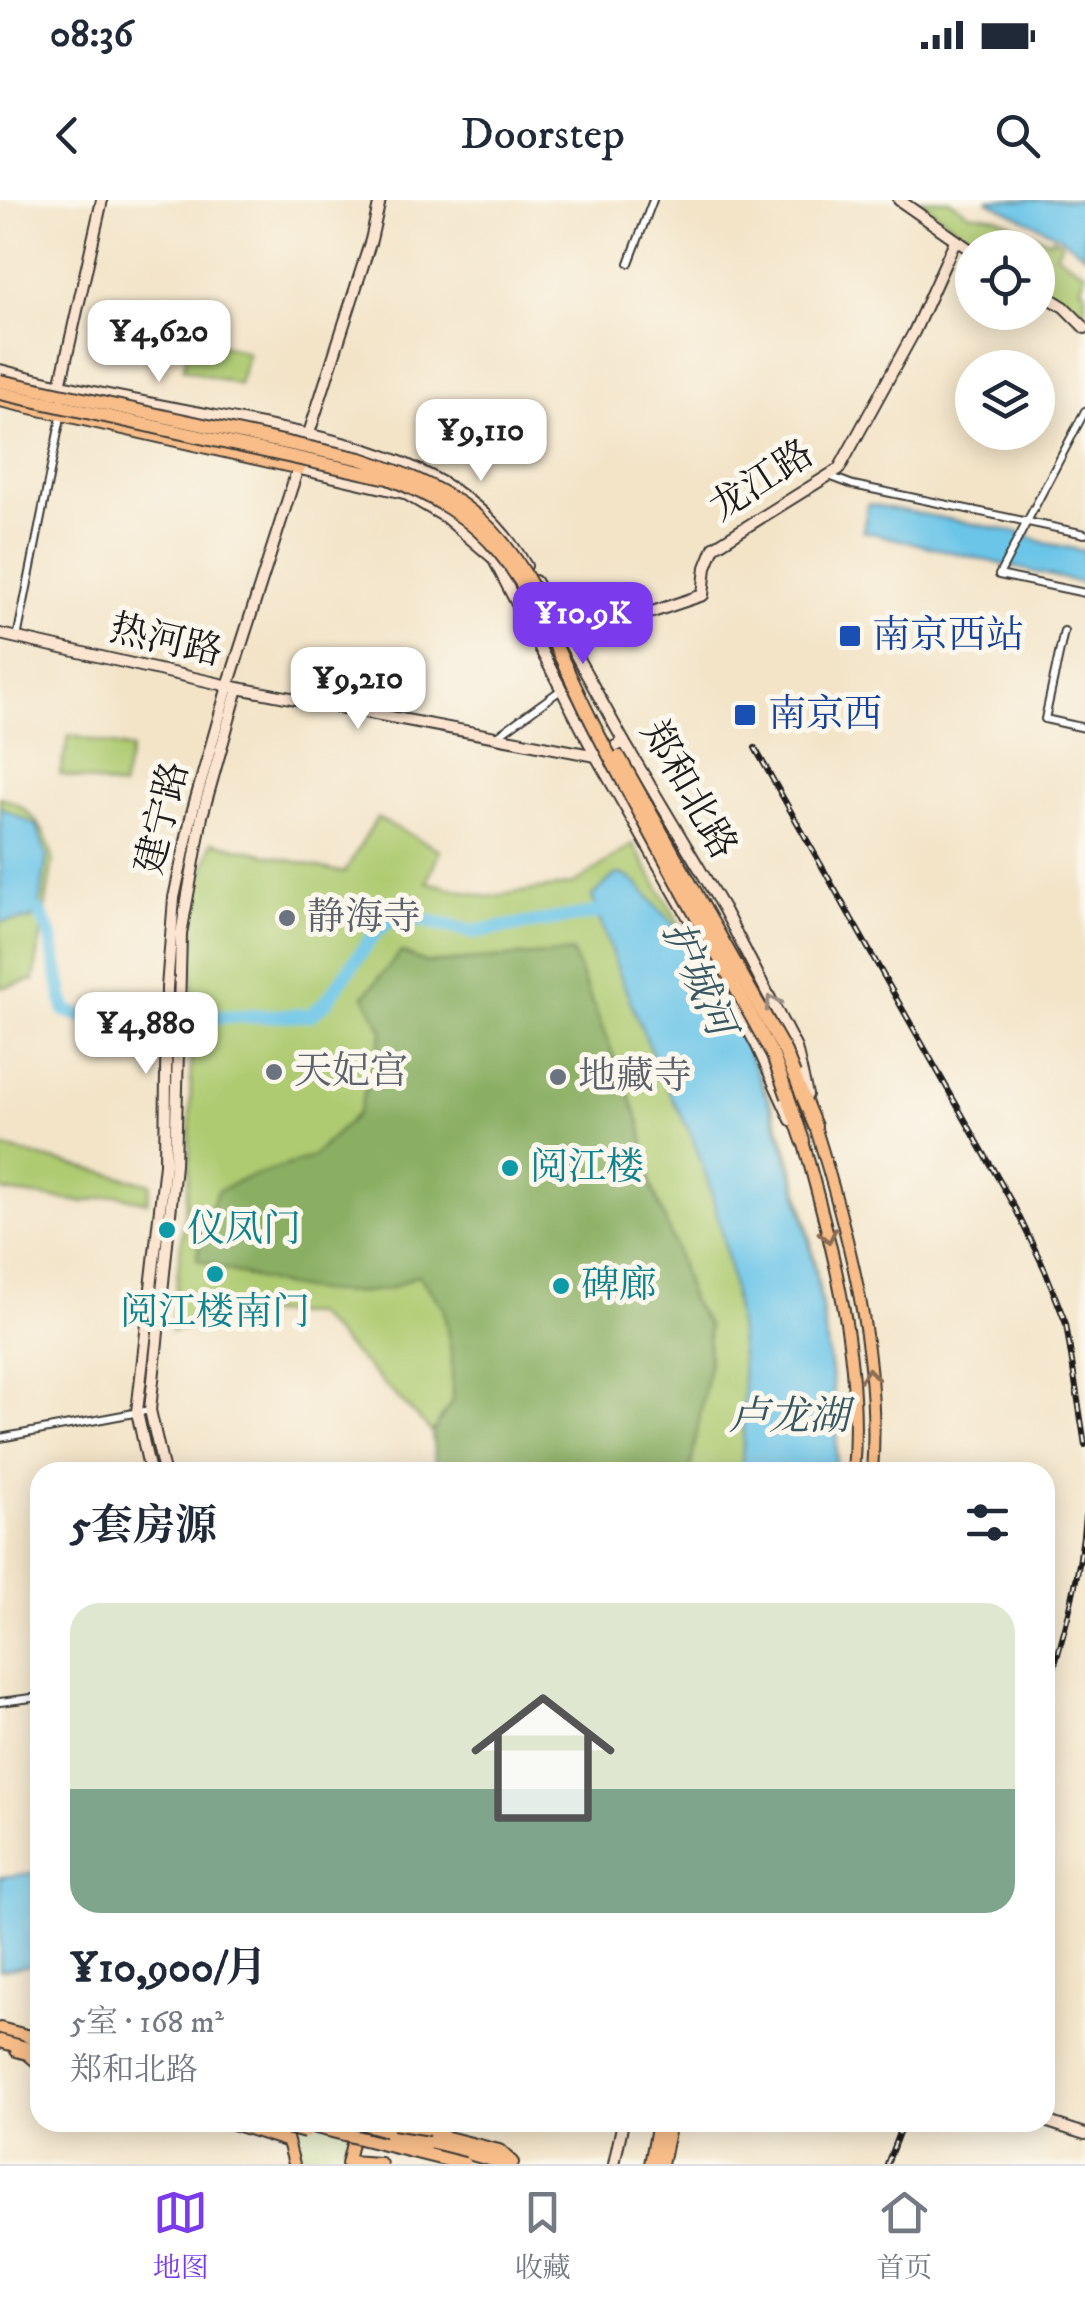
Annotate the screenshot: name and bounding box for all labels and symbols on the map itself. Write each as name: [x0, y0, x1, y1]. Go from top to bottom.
pin: ¥4,620: [78, 300, 240, 385]
pin: ¥9,110: [400, 399, 562, 484]
street label: 龙江路: [701, 430, 823, 532]
pin: ¥10.9K: [502, 582, 664, 667]
street label: 热河路: [105, 605, 227, 677]
place label: 南京西站: [872, 612, 1024, 660]
marker: 南京西站: [837, 623, 863, 649]
pin: ¥9,210: [277, 647, 439, 732]
place label: 南京西: [768, 691, 882, 739]
marker: 南京西: [732, 702, 758, 728]
street label: 郑和北路: [629, 712, 747, 868]
street label: 建宁路: [126, 757, 200, 879]
place label: 静海寺: [307, 894, 421, 942]
marker: 静海寺: [276, 907, 298, 929]
water label: 护城河: [650, 914, 747, 1049]
pin: ¥4,880: [65, 992, 227, 1077]
one-way arrow: [764, 994, 784, 1012]
place label: 天妃宫: [294, 1048, 408, 1096]
place label: 地藏寺: [578, 1053, 692, 1101]
marker: 天妃宫: [263, 1061, 285, 1083]
marker: 地藏寺: [547, 1066, 569, 1088]
place label: 阅江楼: [530, 1144, 644, 1192]
marker: 阅江楼: [499, 1157, 521, 1179]
place label: 仪凤门: [187, 1206, 301, 1254]
marker: 仪凤门: [156, 1219, 178, 1241]
one-way arrow: [816, 1227, 837, 1244]
place label: 碑廊: [581, 1262, 657, 1310]
marker: 阅江楼南门: [204, 1263, 226, 1285]
marker: 碑廊: [550, 1275, 572, 1297]
place label: 阅江楼南门: [120, 1289, 310, 1337]
one-way arrow: [859, 1367, 881, 1383]
water label: 卢龙湖: [729, 1393, 855, 1443]

